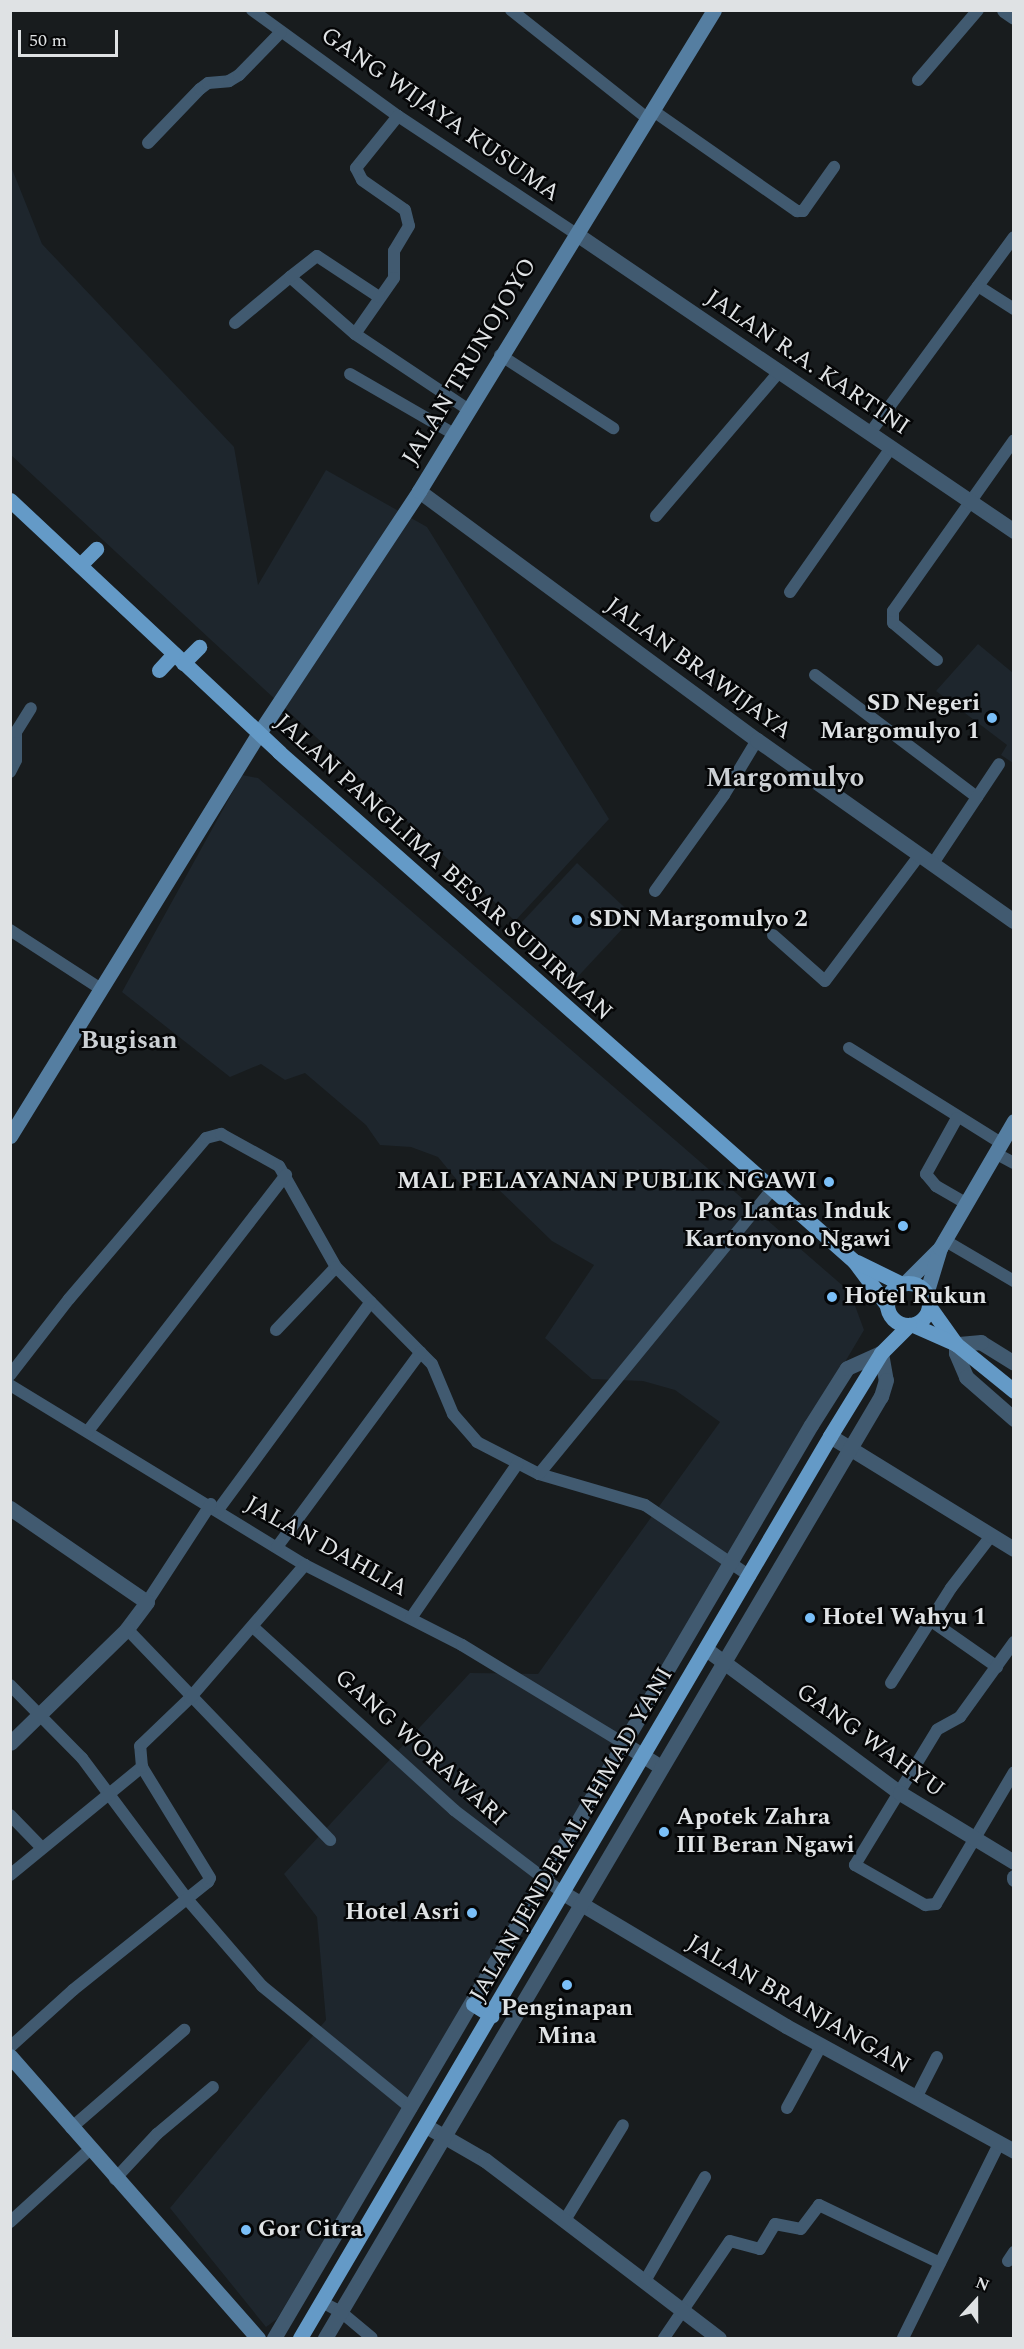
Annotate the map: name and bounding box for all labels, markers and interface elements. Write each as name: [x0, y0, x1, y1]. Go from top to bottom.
scale bar: [21, 18, 122, 56]
street label: GANG WIJAYA KUSUMA: [315, 21, 565, 209]
text: 50 m: [29, 27, 67, 54]
street label: JALAN TRUNOJOYO: [397, 253, 543, 471]
street label: JALAN R.A. KARTINI: [699, 284, 915, 442]
street label: JALAN BRAWIJAYA: [599, 592, 797, 746]
place label: SD Negeri Margomulyo 1: [820, 690, 980, 746]
street label: JALAN PANGLIMA BESAR SUDIRMAN: [268, 709, 618, 1027]
marker: SD Negeri Margomulyo 1: [985, 711, 999, 725]
district label: Margomulyo: [706, 763, 864, 795]
place label: SDN Margomulyo 2: [589, 906, 808, 934]
marker: SDN Margomulyo 2: [570, 913, 584, 927]
district label: Bugisan: [80, 1025, 178, 1057]
place label: MAL PELAYANAN PUBLIK NGAWI: [397, 1168, 817, 1196]
marker: MAL PELAYANAN PUBLIK NGAWI: [822, 1175, 836, 1189]
place label: Pos Lantas Induk Kartonyono Ngawi: [684, 1198, 891, 1254]
marker: Pos Lantas Induk Kartonyono Ngawi: [896, 1219, 910, 1233]
place label: Hotel Rukun: [844, 1283, 987, 1311]
marker: Hotel Rukun: [825, 1290, 839, 1304]
street label: JALAN DAHLIA: [239, 1490, 413, 1604]
place label: Hotel Wahyu 1: [822, 1604, 987, 1632]
marker: Hotel Wahyu 1: [803, 1611, 817, 1625]
street label: JALAN JENDERAL AHMAD YANI: [464, 1662, 680, 2008]
street label: GANG WORAWARI: [328, 1663, 512, 1833]
street label: GANG WAHYU: [790, 1678, 950, 1804]
place label: Apotek Zahra III Beran Ngawi: [676, 1804, 855, 1860]
marker: Apotek Zahra III Beran Ngawi: [657, 1825, 671, 1839]
place label: Hotel Asri: [345, 1899, 460, 1927]
marker: Hotel Asri: [465, 1906, 479, 1920]
street label: JALAN BRANJANGAN: [681, 1929, 915, 2081]
marker: Penginapan Mina: [560, 1978, 574, 1992]
place label: Penginapan Mina: [501, 1995, 633, 2051]
place label: Gor Citra: [258, 2216, 363, 2244]
marker: Gor Citra: [239, 2223, 253, 2237]
north arrow: [946, 2271, 1006, 2331]
text: N: [972, 2271, 993, 2298]

